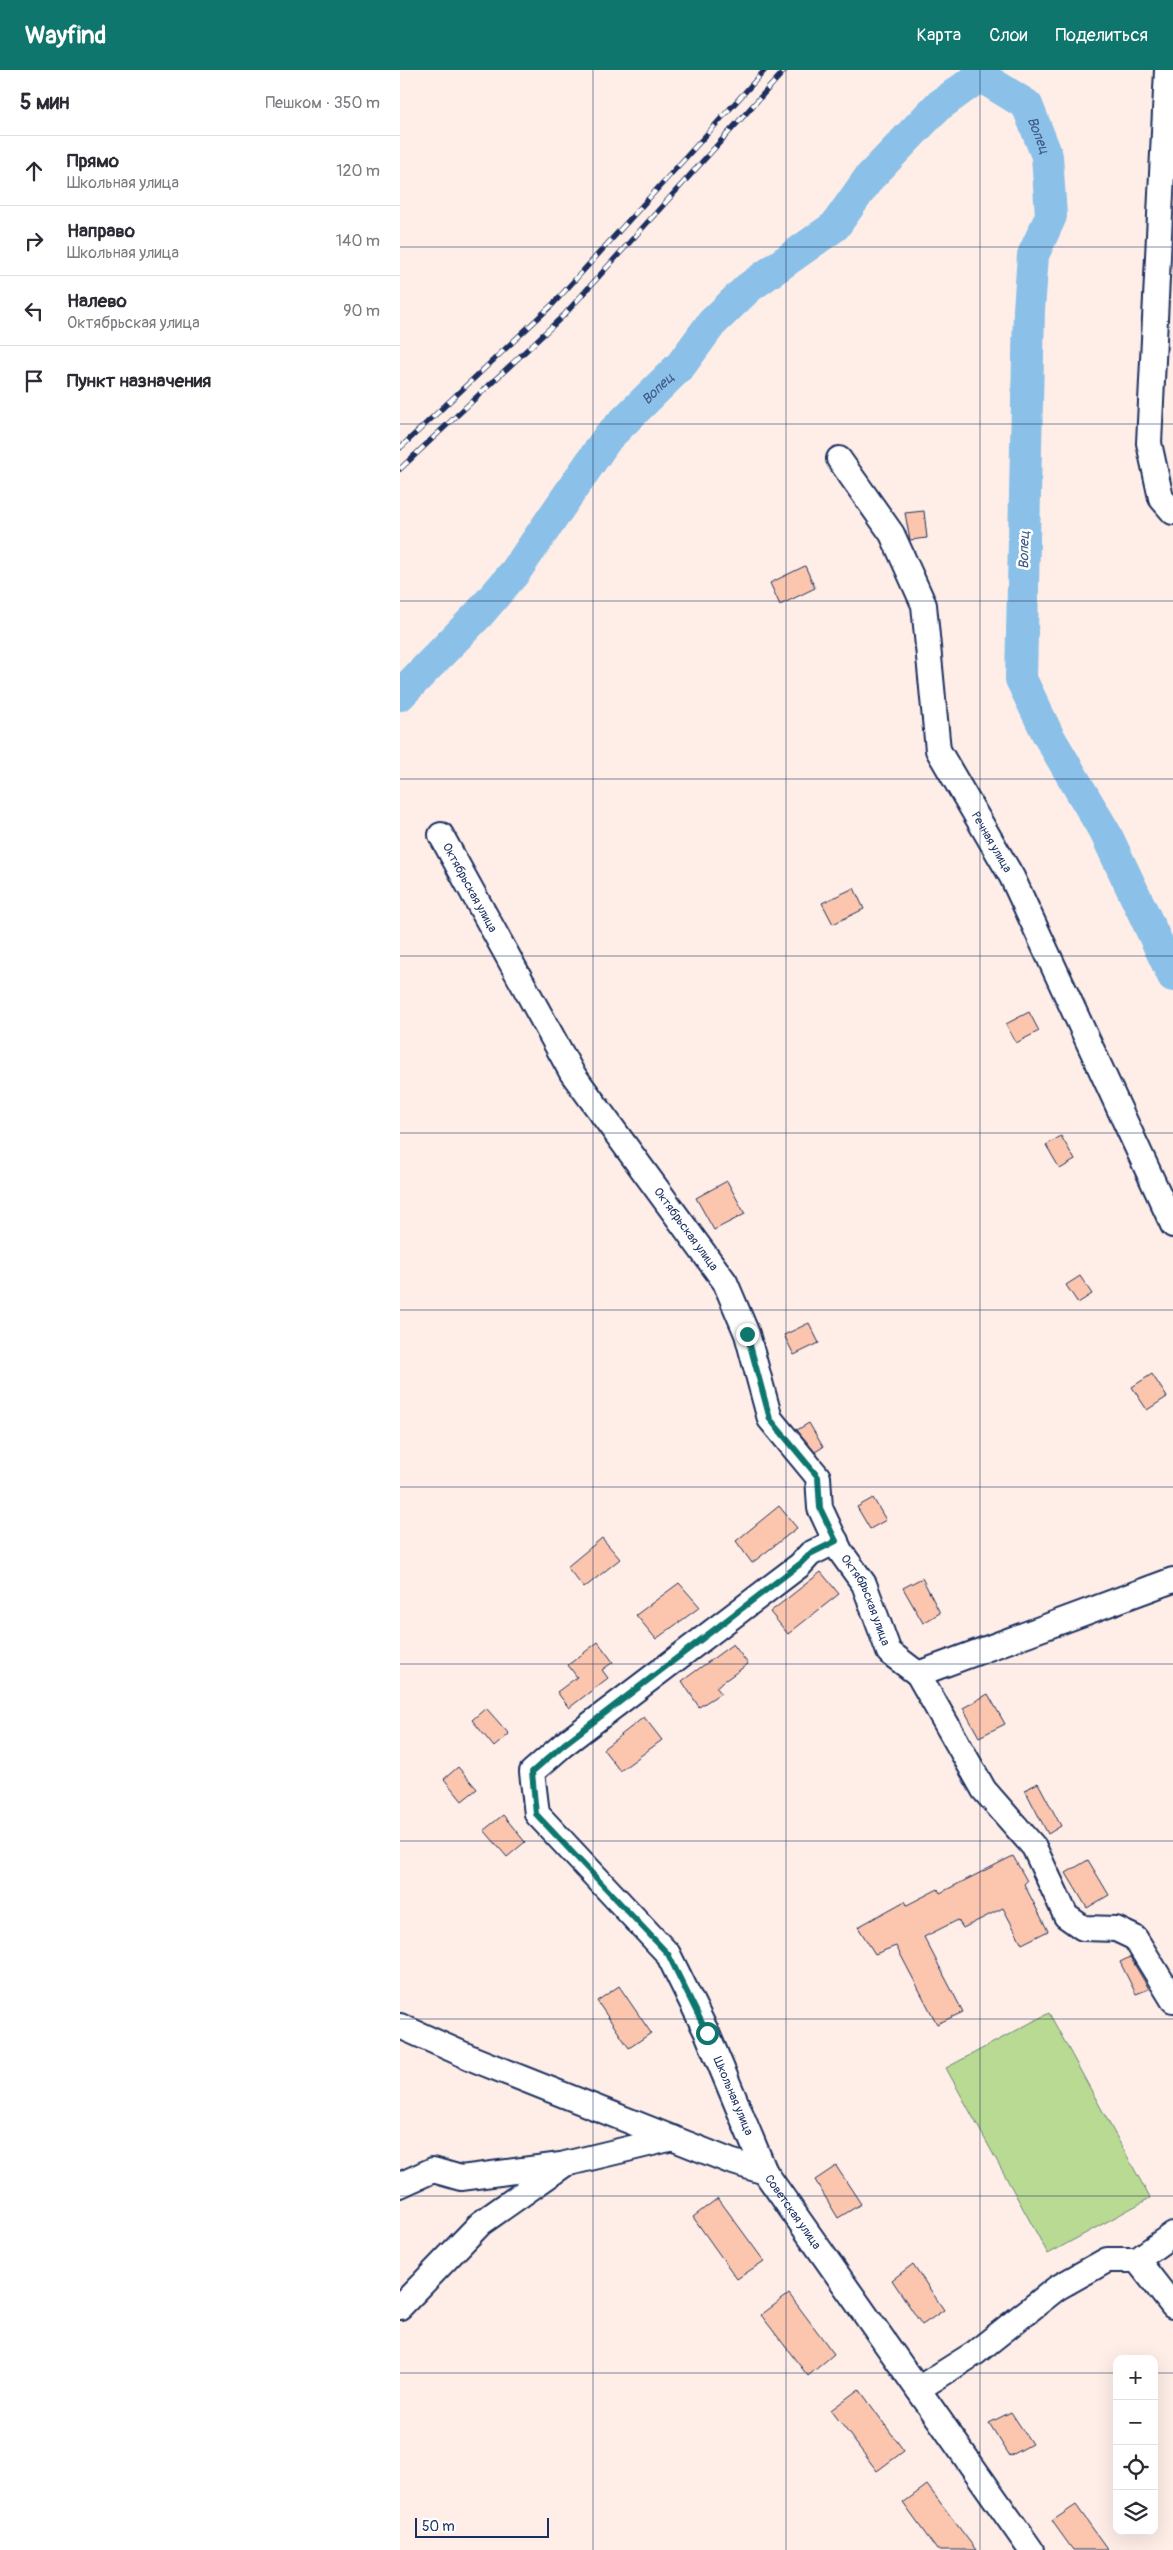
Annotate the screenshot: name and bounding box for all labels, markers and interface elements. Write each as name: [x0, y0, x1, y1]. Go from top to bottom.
text: Wayfind: [25, 21, 106, 50]
text: Карта: [917, 24, 961, 47]
text: Слои: [989, 24, 1027, 47]
text: Поделиться: [1055, 24, 1148, 47]
text: 5 мин: [20, 89, 70, 116]
text: Пешком · 350 m: [265, 93, 380, 113]
water label: Вопец: [1024, 114, 1054, 156]
text: Прямо: [67, 149, 119, 173]
icon: ahead: [20, 157, 48, 185]
text: 120 m: [336, 161, 380, 181]
text: Школьная улица: [67, 173, 179, 193]
text: Направо: [67, 219, 135, 243]
icon: right: [20, 227, 48, 255]
text: 140 m: [336, 231, 380, 251]
text: Школьная улица: [67, 243, 179, 263]
text: Налево: [67, 289, 127, 313]
icon: left: [20, 297, 48, 325]
text: 90 m: [343, 301, 380, 321]
text: Октябрьская улица: [67, 313, 200, 333]
icon: arrive: [20, 367, 48, 395]
water label: Вопец: [638, 368, 677, 408]
text: Пункт назначения: [67, 369, 211, 393]
water label: Вопец: [1015, 531, 1033, 569]
street label: Речная улица: [968, 809, 1015, 875]
street label: Октябрьская улица: [439, 840, 501, 935]
street label: Октябрьская улица: [651, 1184, 722, 1274]
route end: [736, 1323, 759, 1346]
street label: Октябрьская улица: [838, 1552, 894, 1648]
route start: [696, 2022, 719, 2045]
street label: Школьная улица: [710, 2054, 756, 2138]
street label: Советская улица: [762, 2172, 825, 2252]
map controls: [1113, 2355, 1158, 2535]
button: +: [1113, 2355, 1158, 2400]
button: −: [1113, 2400, 1158, 2445]
button: locate: [1113, 2445, 1158, 2490]
button: layers: [1113, 2490, 1158, 2535]
scale bar: [415, 2515, 549, 2538]
text: 50 m: [422, 2518, 455, 2535]

